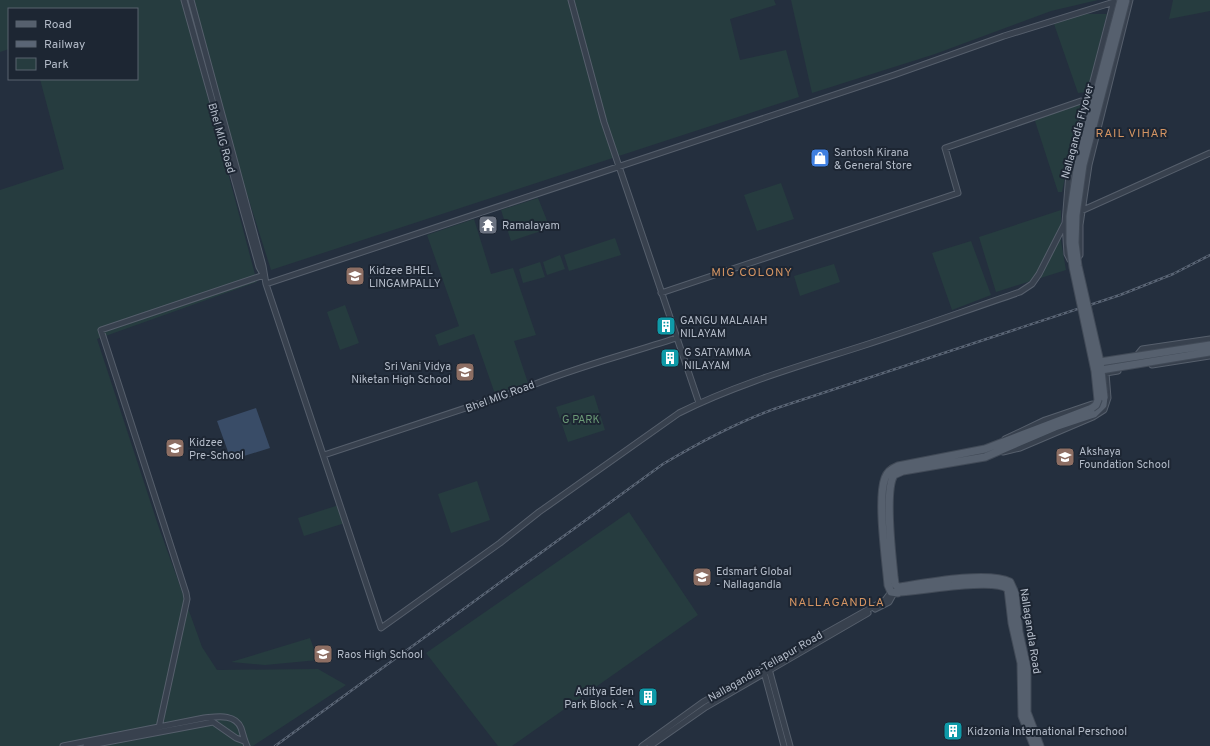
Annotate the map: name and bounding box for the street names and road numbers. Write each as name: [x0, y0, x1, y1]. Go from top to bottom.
street label: Nallagandla Flyover: [1059, 82, 1098, 180]
street label: Bhel MIG Road: [204, 102, 238, 175]
street label: Bhel MIG Road: [464, 378, 537, 416]
street label: Nallagandla Road: [1016, 587, 1044, 675]
street label: Nallagandla-Tellapur Road: [706, 628, 825, 705]

